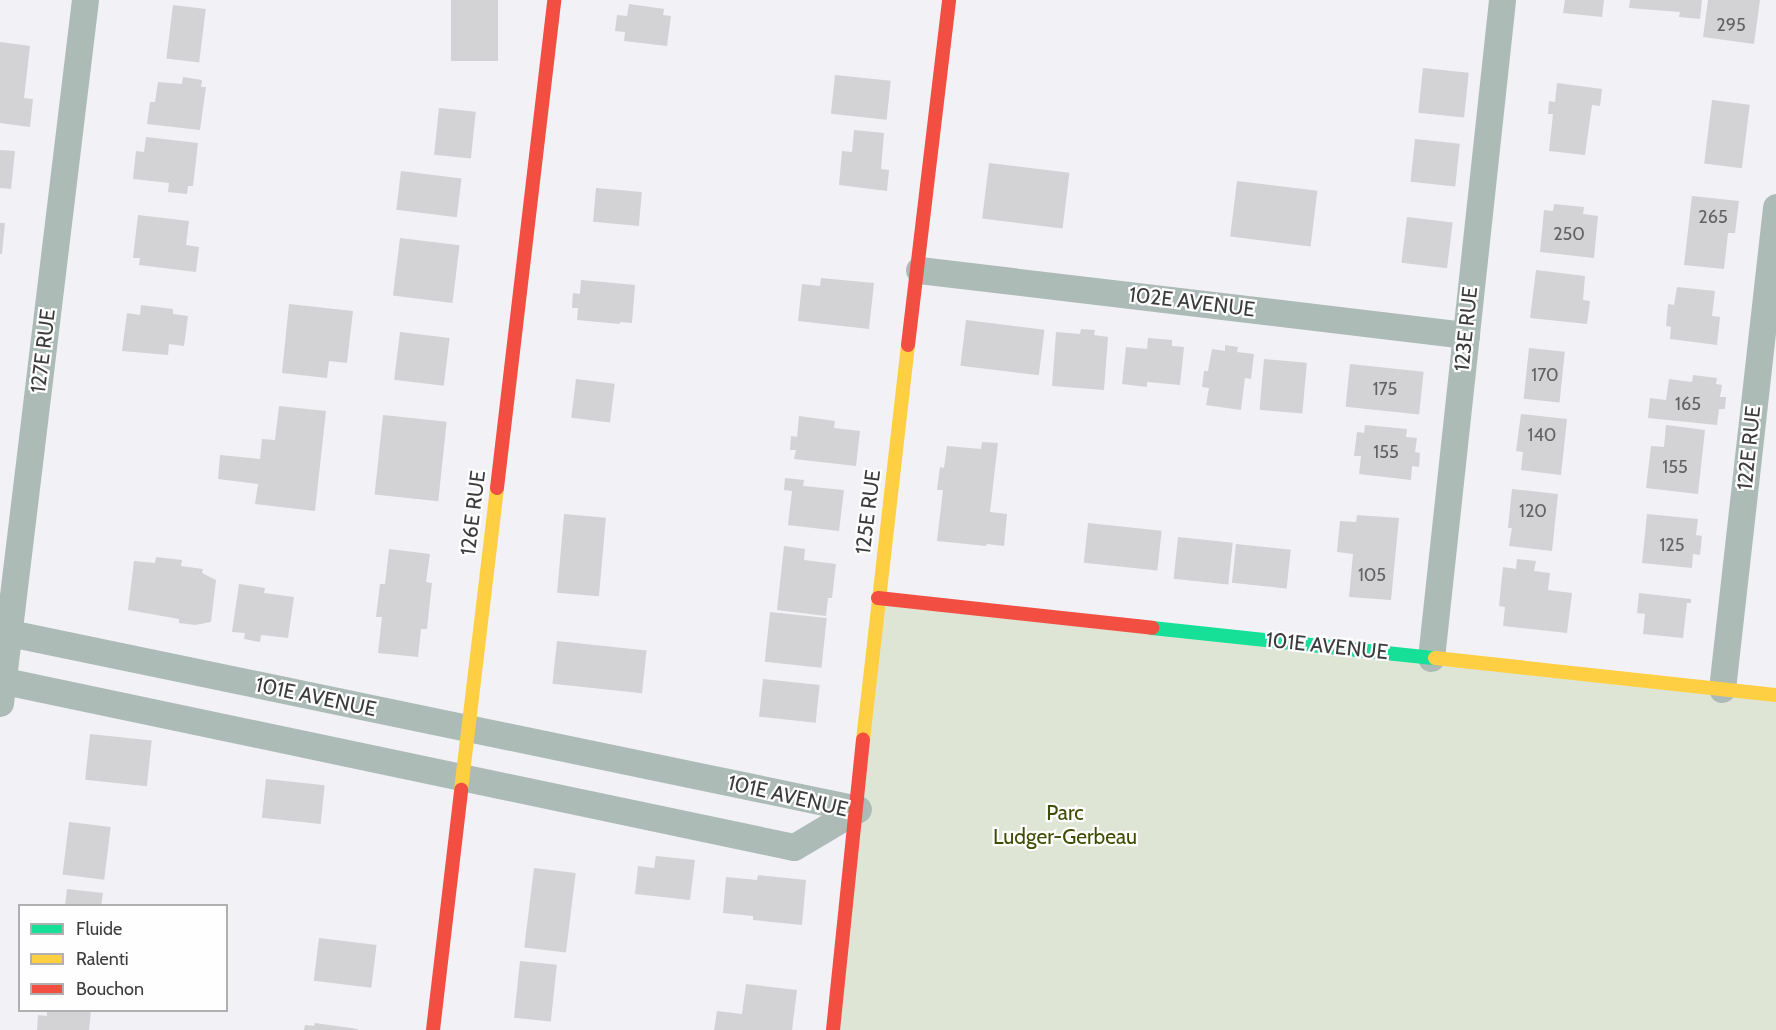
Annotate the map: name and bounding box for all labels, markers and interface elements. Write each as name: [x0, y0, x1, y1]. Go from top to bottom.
house number: 295: [1716, 14, 1746, 36]
house number: 265: [1698, 206, 1728, 228]
house number: 250: [1553, 223, 1585, 245]
street label: 102E AVENUE: [1128, 282, 1256, 322]
street label: 123E RUE: [1449, 285, 1483, 373]
street label: 127E RUE: [25, 308, 61, 394]
house number: 170: [1531, 364, 1559, 386]
house number: 175: [1373, 378, 1397, 400]
house number: 165: [1675, 393, 1701, 415]
street label: 122E RUE: [1732, 405, 1766, 491]
house number: 140: [1528, 424, 1556, 446]
house number: 155: [1373, 441, 1399, 463]
house number: 155: [1662, 456, 1688, 478]
street label: 125E RUE: [850, 468, 886, 556]
street label: 126E RUE: [455, 469, 491, 557]
house number: 120: [1519, 500, 1547, 522]
house number: 125: [1659, 534, 1685, 556]
house number: 105: [1358, 564, 1386, 586]
street label: 101E AVENUE: [1265, 627, 1389, 665]
street label: 101E AVENUE: [253, 672, 379, 722]
street label: 101E AVENUE: [725, 770, 851, 822]
park label: Parc Ludger-Gerbeau: [993, 800, 1137, 850]
legend: [18, 904, 228, 1012]
text: Fluide: [76, 918, 122, 940]
text: Ralenti: [76, 948, 129, 970]
text: Bouchon: [76, 978, 144, 1000]

